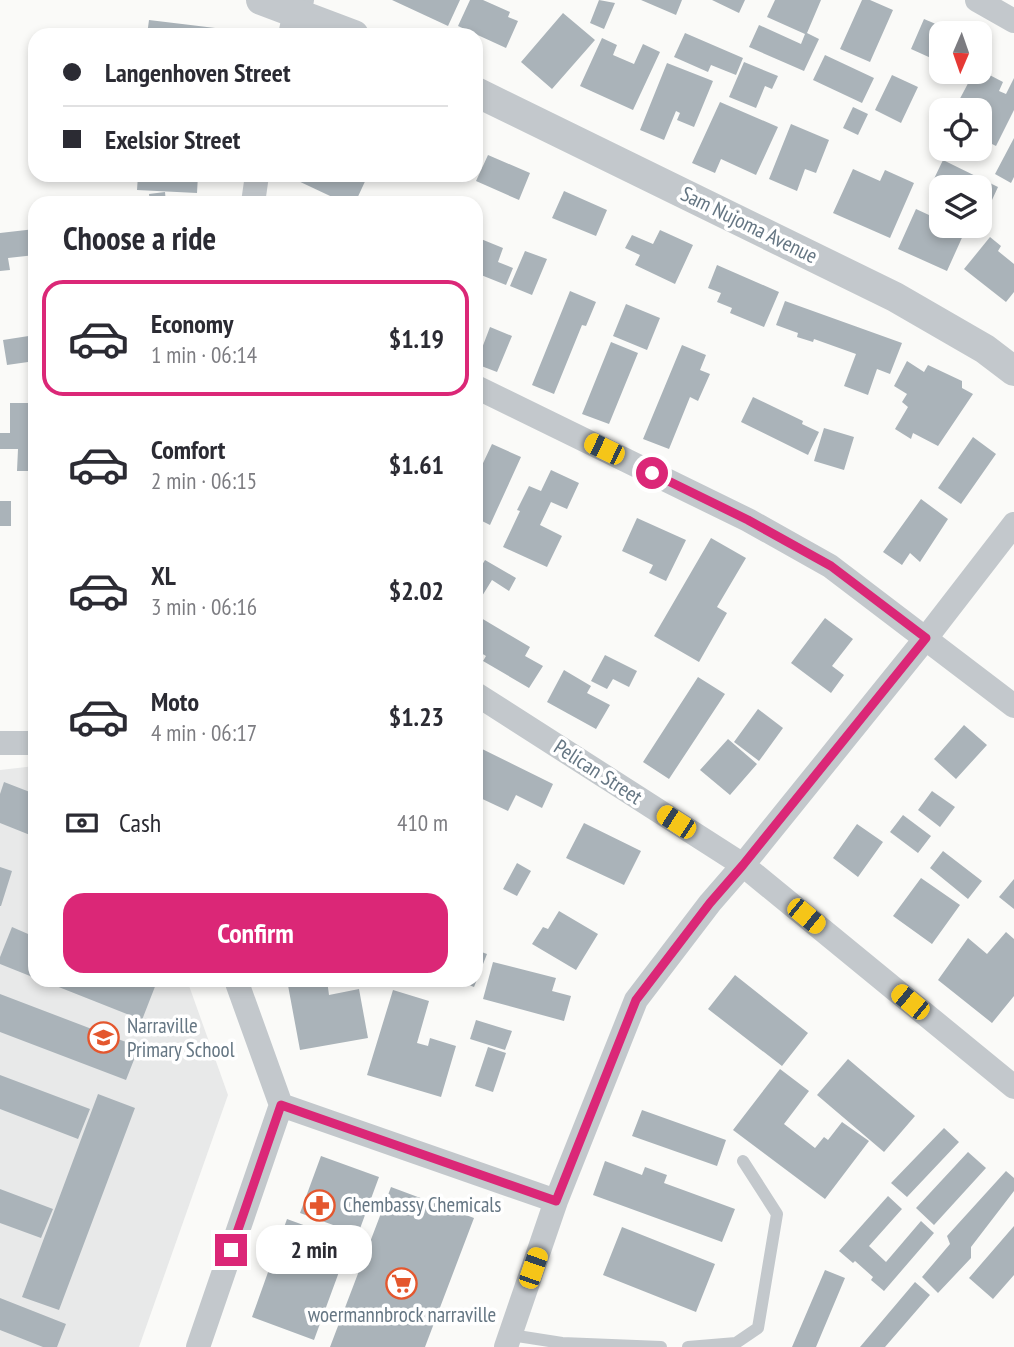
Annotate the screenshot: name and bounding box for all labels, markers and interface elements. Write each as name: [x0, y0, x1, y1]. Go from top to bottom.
north arrow: [929, 21, 992, 84]
map controls: [929, 21, 992, 238]
text: Langenhoven Street: [105, 56, 291, 89]
button: locate: [929, 98, 992, 161]
text: Exelsior Street: [105, 123, 240, 156]
button: layers: [929, 175, 992, 238]
street label: Sam Nujoma Avenue: [677, 180, 822, 269]
text: Choose a ride: [63, 217, 216, 259]
icon: car: [67, 307, 130, 370]
text: Economy: [151, 307, 233, 340]
text: $1.19: [389, 322, 444, 355]
text: 1 min · 06:14: [151, 340, 257, 369]
car: [581, 430, 628, 468]
icon: car: [67, 433, 130, 496]
text: Comfort: [151, 433, 225, 466]
text: $1.61: [389, 448, 444, 481]
route start: [636, 457, 668, 489]
text: 2 min · 06:15: [151, 466, 257, 495]
icon: car: [67, 559, 130, 622]
text: XL: [151, 559, 176, 592]
text: $2.02: [389, 574, 444, 607]
text: 3 min · 06:16: [151, 592, 257, 621]
icon: car: [67, 685, 130, 748]
text: Moto: [151, 685, 199, 718]
text: $1.23: [389, 700, 444, 733]
text: 4 min · 06:17: [151, 718, 257, 747]
street label: Pelican Street: [549, 733, 648, 810]
car: [653, 802, 700, 842]
icon: cash: [63, 804, 101, 842]
text: Cash: [119, 806, 161, 839]
text: 410 m: [397, 808, 448, 837]
button: Confirm: [63, 893, 448, 973]
car: [784, 895, 829, 937]
car: [888, 981, 933, 1023]
place label: Narraville Primary School: [127, 1012, 235, 1063]
school or university icon: Narraville Primary School: [87, 1021, 121, 1055]
pharmacy icon: Chembassy Chemicals: [303, 1188, 337, 1222]
place label: Chembassy Chemicals: [343, 1191, 501, 1218]
callout: 2 min: [256, 1226, 371, 1274]
route end: [215, 1234, 247, 1266]
text: 2 min: [291, 1235, 337, 1264]
car: [517, 1245, 550, 1291]
supermarket icon: woermannbrock narraville: [385, 1266, 419, 1300]
place label: woermannbrock narraville: [308, 1301, 496, 1328]

